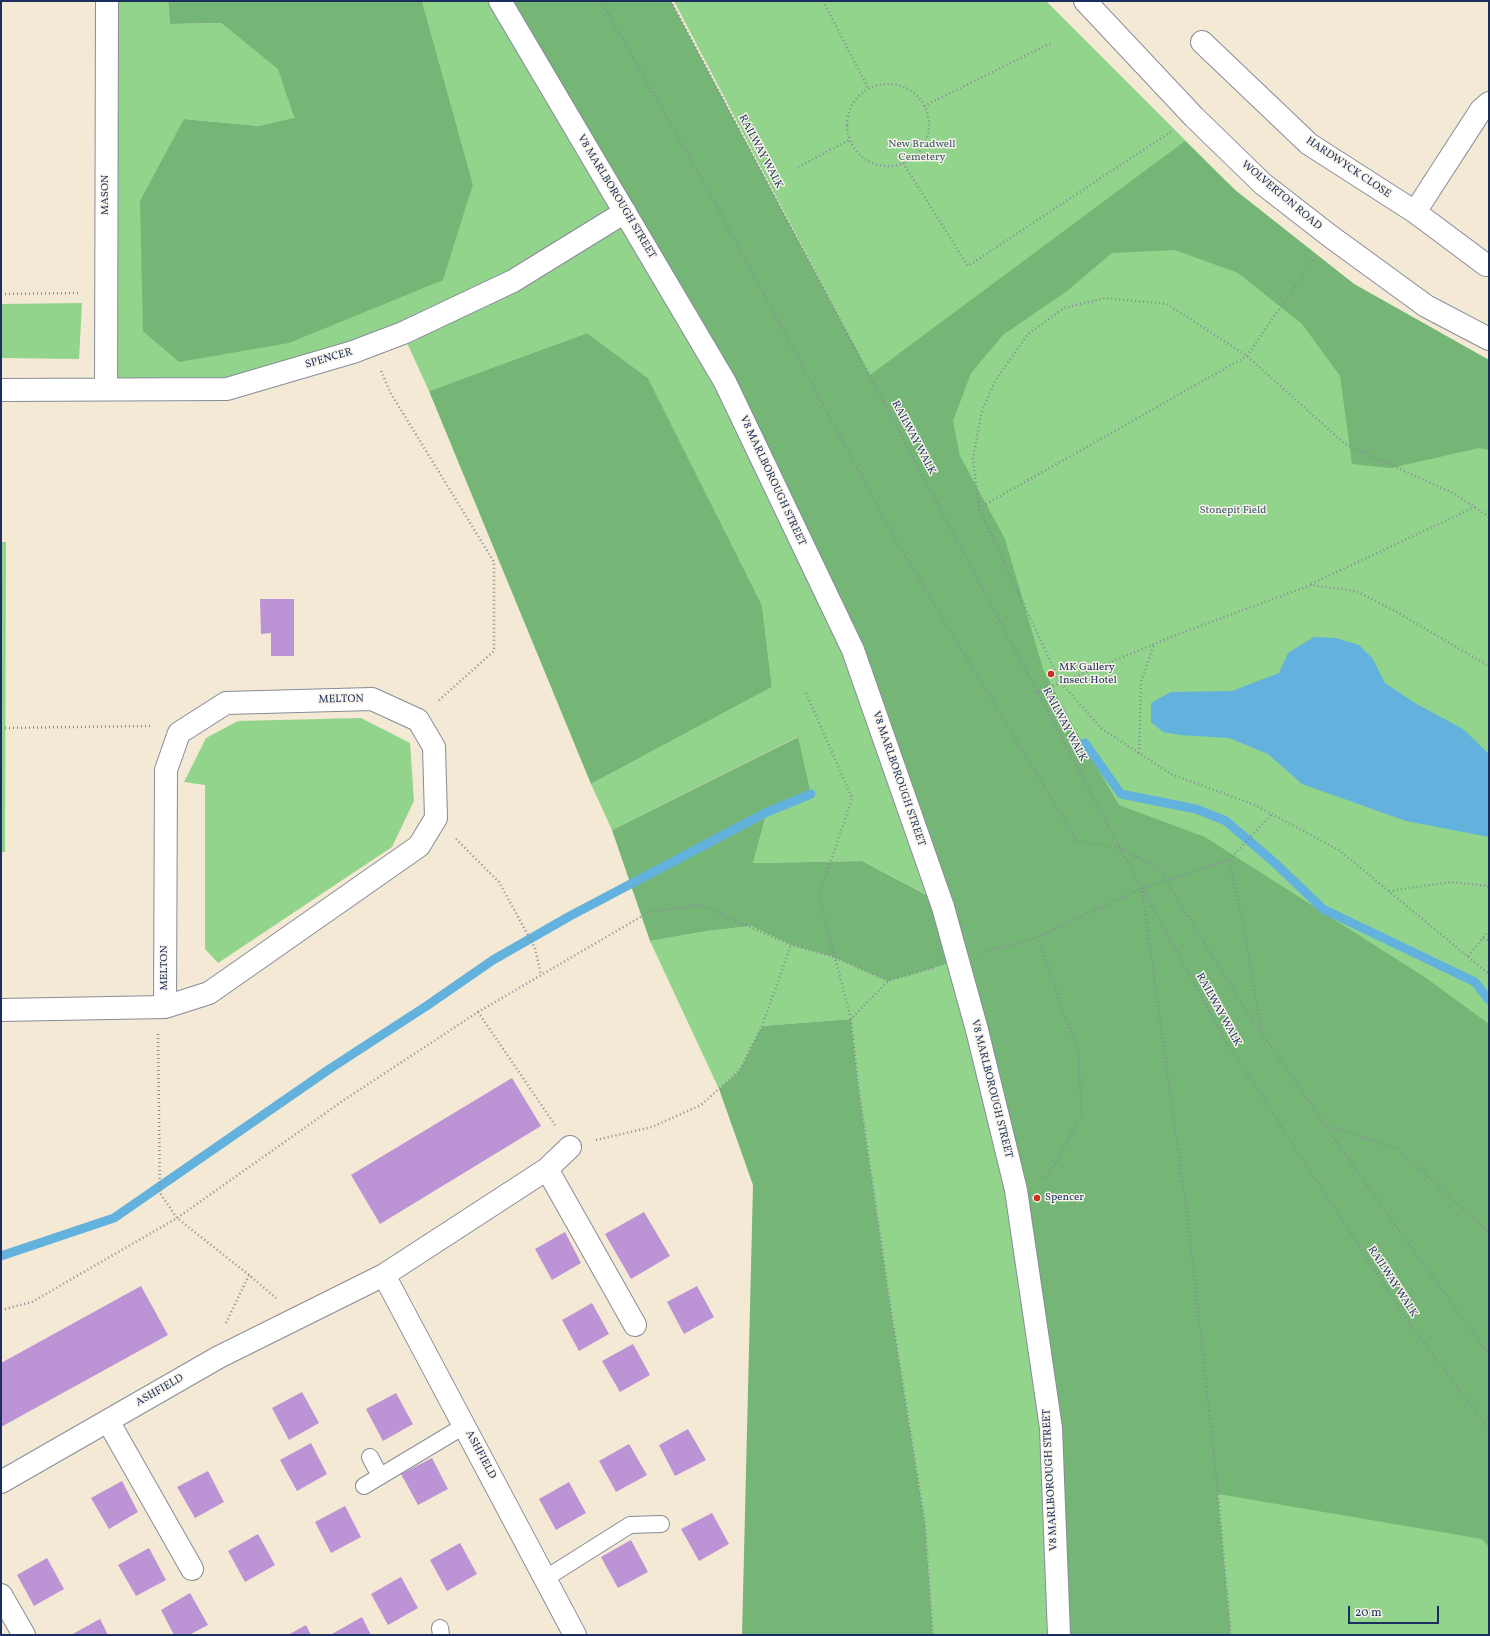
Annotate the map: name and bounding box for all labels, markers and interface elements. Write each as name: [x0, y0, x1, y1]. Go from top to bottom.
street label: RAILWAY WALK: [735, 113, 785, 191]
street label: V8 MARLBOROUGH STREET: [574, 133, 658, 261]
street label: HARDWYCK CLOSE: [1303, 135, 1393, 201]
park label: New Bradwell Cemetery: [888, 138, 956, 164]
street label: WOLVERTON ROAD: [1238, 159, 1324, 233]
street label: MASON: [99, 175, 113, 215]
street label: SPENCER: [304, 346, 354, 372]
street label: RAILWAY WALK: [888, 399, 938, 477]
street label: V8 MARLBOROUGH STREET: [736, 414, 808, 548]
park label: Stonepit Field: [1200, 504, 1266, 518]
place label: MK Gallery Insect Hotel: [1059, 661, 1117, 687]
marker: MK Gallery Insect Hotel: [1046, 669, 1056, 679]
street label: RAILWAY WALK: [1039, 686, 1089, 764]
street label: MELTON: [318, 693, 364, 707]
street label: V8 MARLBOROUGH STREET: [869, 710, 927, 848]
street label: MELTON: [158, 945, 172, 991]
street label: RAILWAY WALK: [1192, 971, 1244, 1049]
street label: V8 MARLBOROUGH STREET: [967, 1018, 1015, 1160]
place label: Spencer: [1045, 1191, 1084, 1205]
marker: Spencer: [1032, 1193, 1042, 1203]
street label: RAILWAY WALK: [1364, 1244, 1420, 1320]
street label: ASHFIELD: [134, 1372, 186, 1410]
street label: V8 MARLBOROUGH STREET: [1041, 1409, 1061, 1551]
street label: ASHFIELD: [462, 1429, 498, 1481]
scale bar: [1350, 1598, 1441, 1624]
text: 20 m: [1355, 1605, 1382, 1621]

